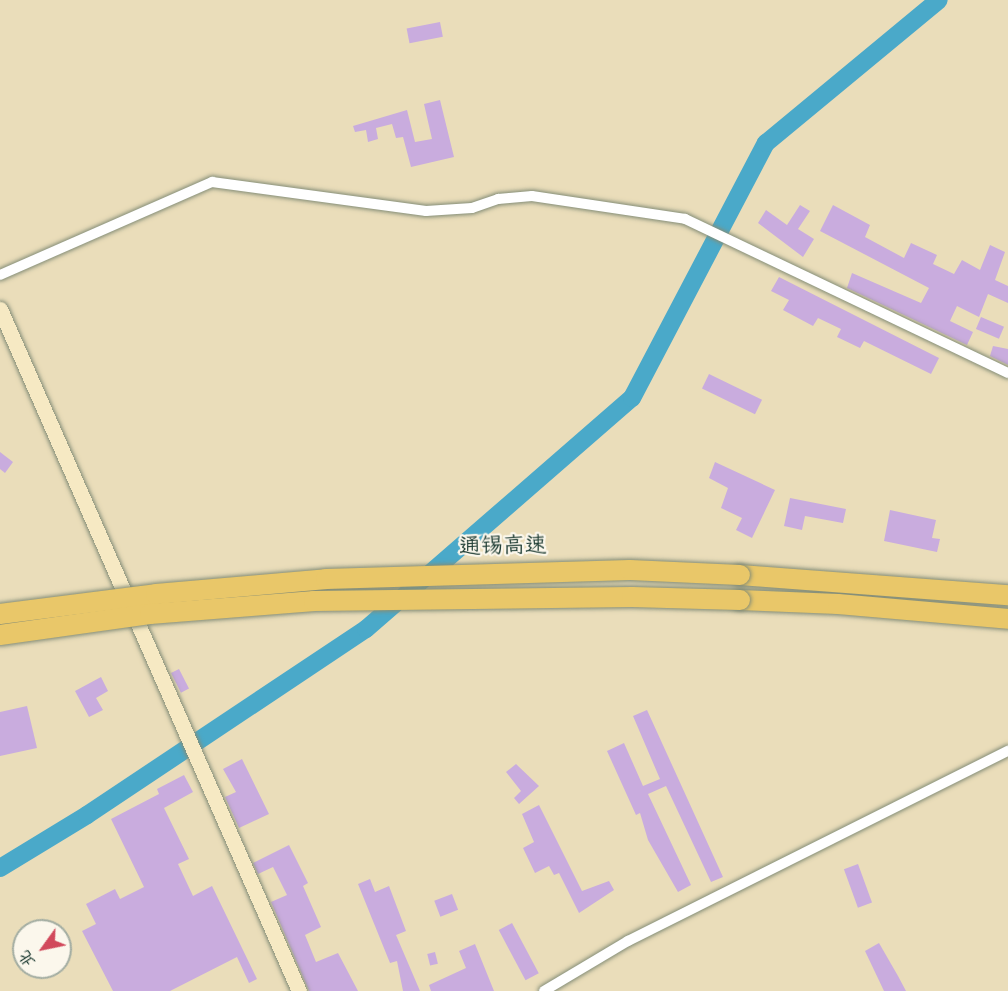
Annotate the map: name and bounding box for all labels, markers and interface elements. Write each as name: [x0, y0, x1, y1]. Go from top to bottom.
street label: 通锡高速: [459, 534, 547, 562]
north arrow: [12, 919, 72, 979]
text: 北: [14, 945, 42, 971]

